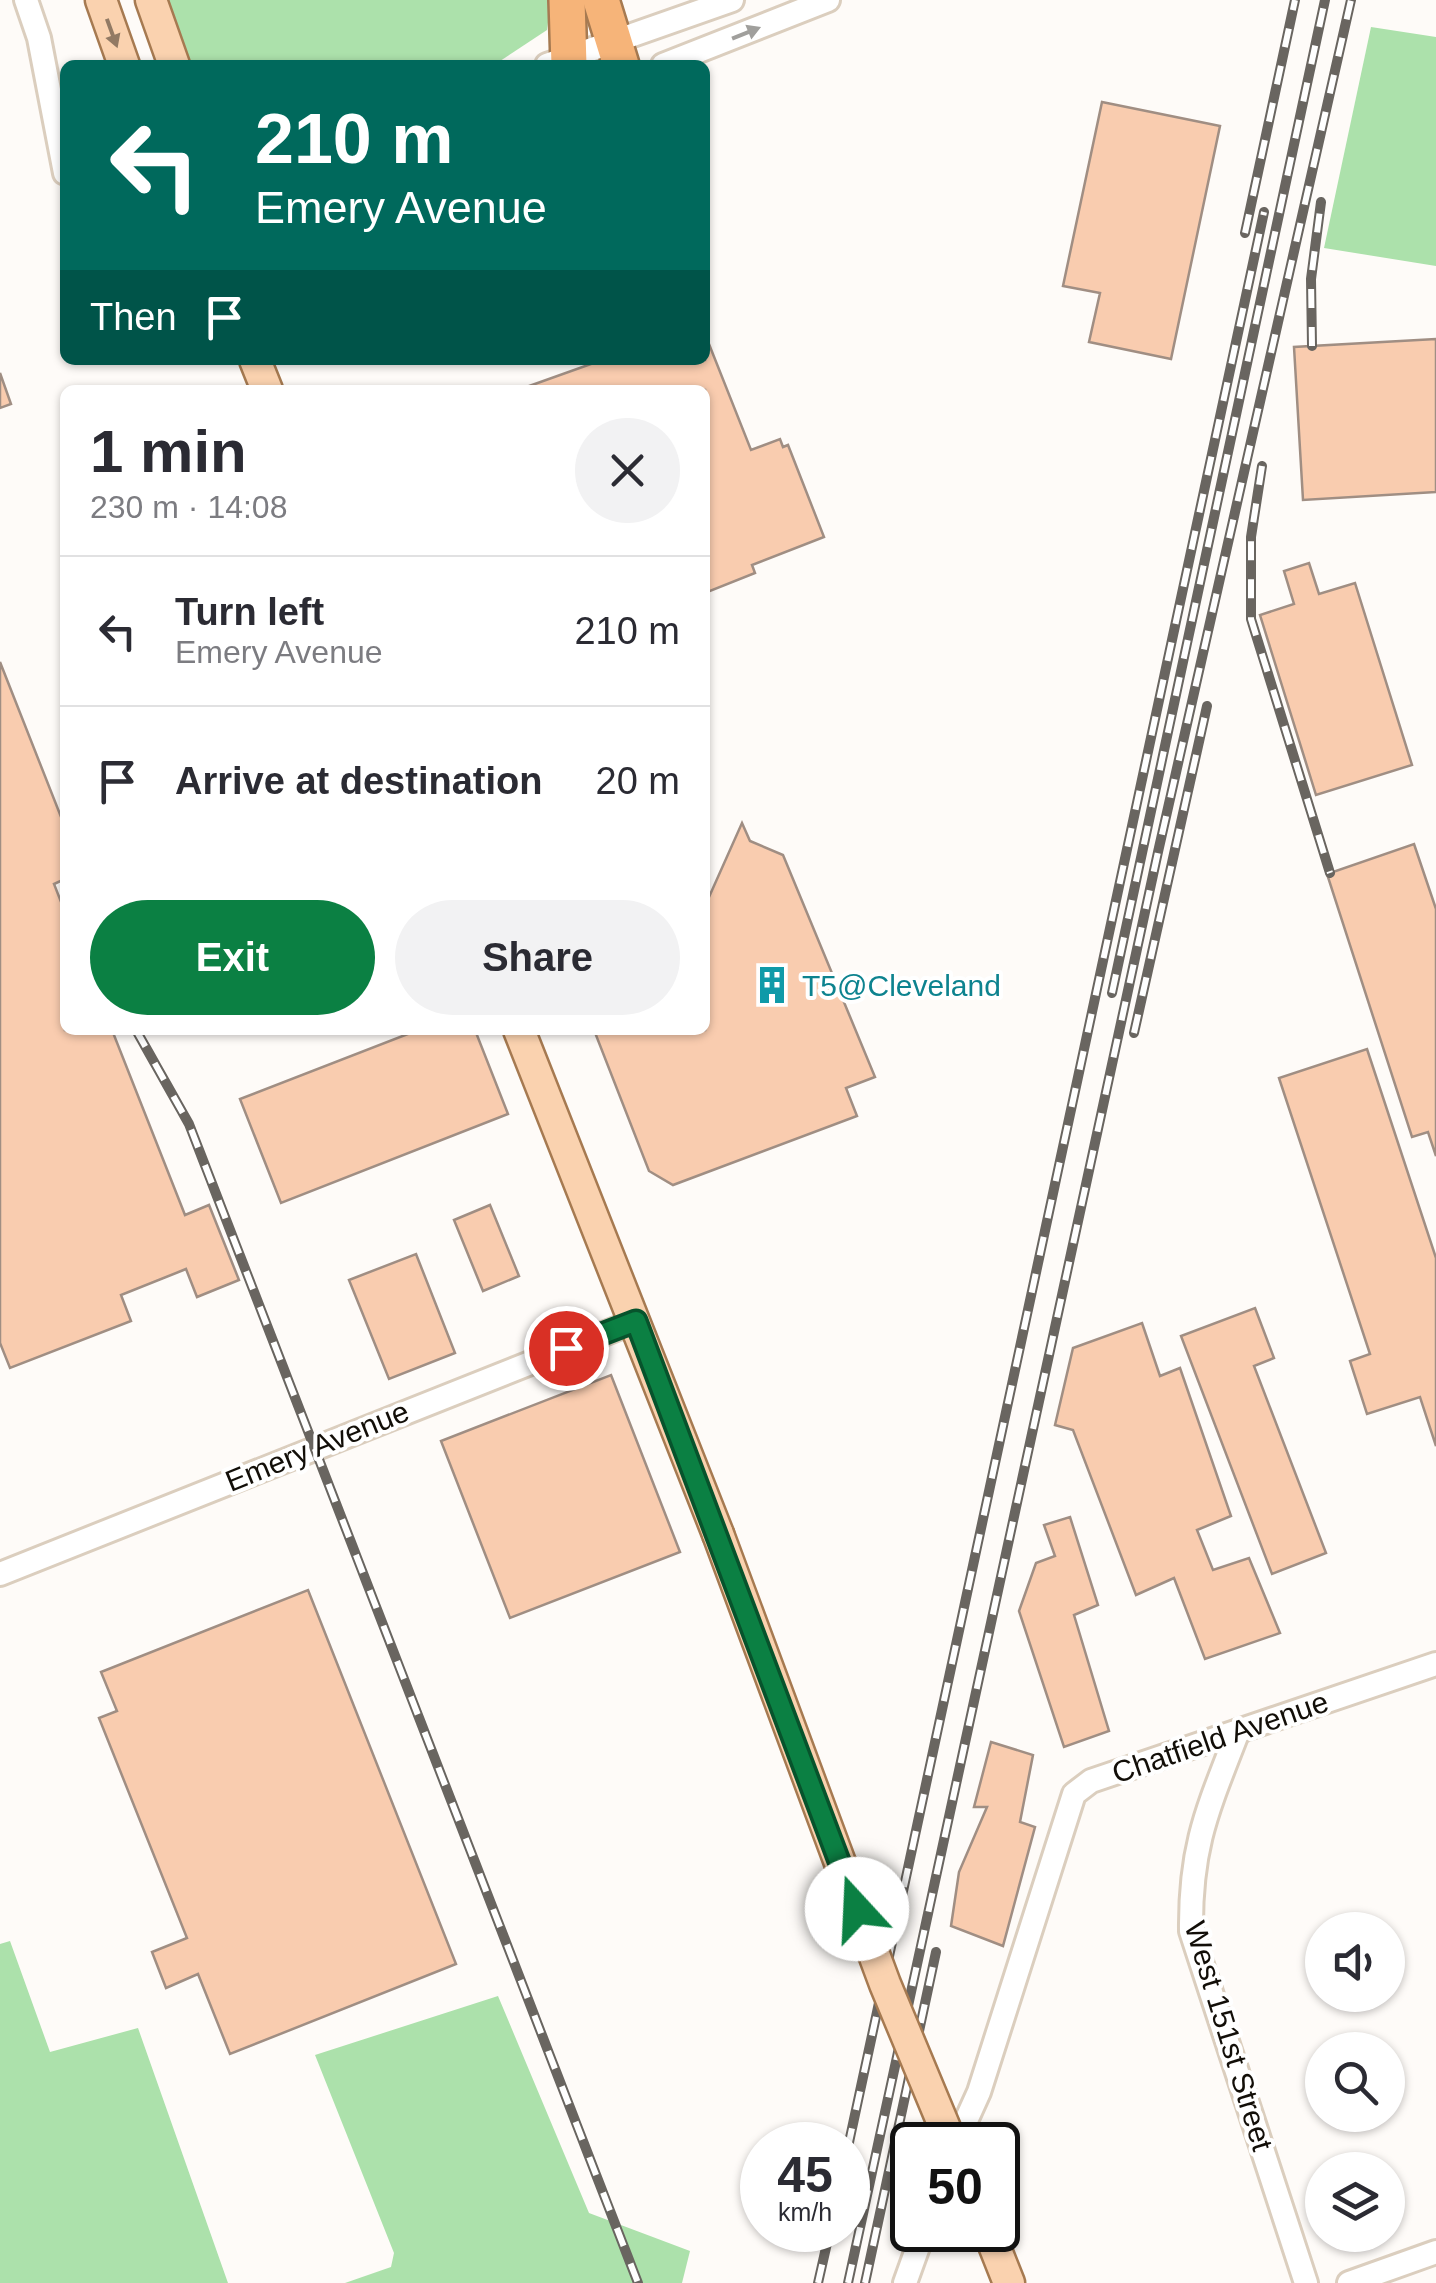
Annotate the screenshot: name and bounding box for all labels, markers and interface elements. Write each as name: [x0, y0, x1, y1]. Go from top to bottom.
one-way arrow: [105, 18, 120, 48]
one-way arrow: [731, 24, 761, 40]
icon: left: [90, 100, 220, 230]
text: 210 m: [255, 100, 453, 178]
text: Emery Avenue: [255, 182, 547, 233]
icon: arrive: [197, 290, 252, 345]
text: Then: [90, 296, 177, 338]
text: 1 min: [90, 418, 247, 485]
button: close: [575, 418, 680, 523]
text: 230 m · 14:08: [90, 489, 287, 525]
text: Turn left: [175, 591, 324, 633]
icon: left: [90, 604, 145, 659]
text: 210 m: [574, 610, 680, 652]
text: Emery Avenue: [175, 634, 383, 670]
icon: arrive: [90, 754, 145, 809]
text: Arrive at destination: [175, 760, 542, 802]
text: 20 m: [596, 760, 680, 802]
button: Exit: [90, 900, 375, 1015]
button: Share: [395, 900, 680, 1015]
building icon: T5@Cleveland: [751, 964, 793, 1006]
place label: T5@Cleveland: [802, 969, 1001, 1002]
pin: [524, 1306, 609, 1391]
icon: arrive: [539, 1321, 594, 1376]
street label: Emery Avenue: [221, 1394, 413, 1498]
street label: Chatfield Avenue: [1108, 1685, 1332, 1789]
position arrow: [805, 1857, 909, 1961]
map controls: [1305, 1912, 1405, 2252]
button: sound: [1305, 1912, 1405, 2012]
street label: West 151st Street: [1178, 1917, 1280, 2155]
button: search: [1305, 2032, 1405, 2132]
speed limit sign: 50: [890, 2122, 1020, 2252]
text: 45: [777, 2147, 833, 2203]
button: layers: [1305, 2152, 1405, 2252]
text: km/h: [778, 2198, 832, 2226]

